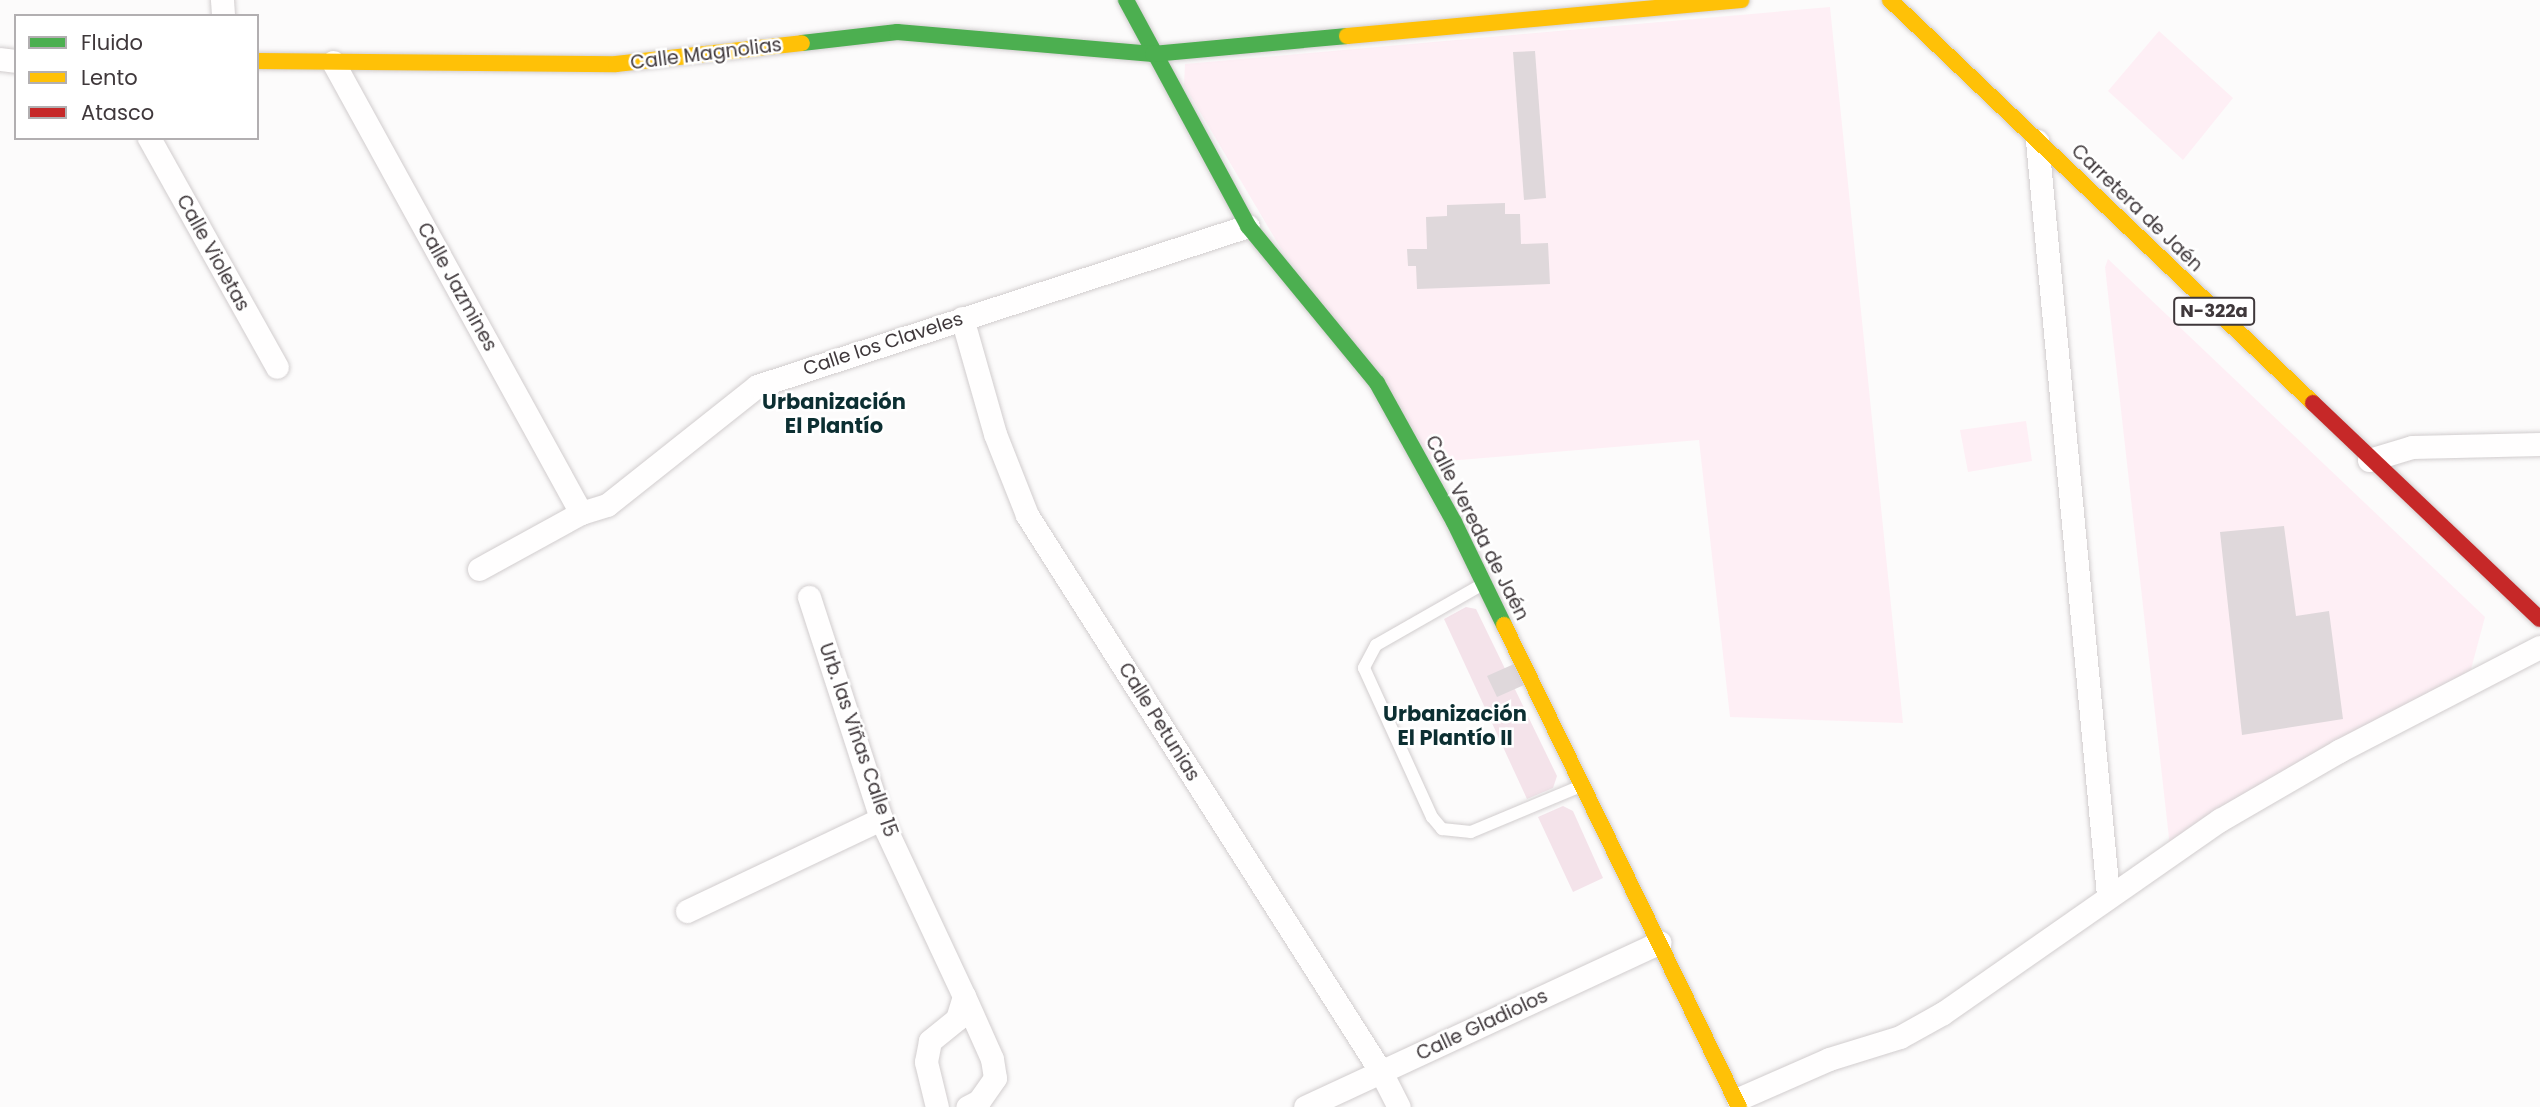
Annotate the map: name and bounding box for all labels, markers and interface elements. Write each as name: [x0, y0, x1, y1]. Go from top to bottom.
legend: [14, 14, 259, 140]
text: Fluido: [81, 28, 143, 57]
street label: Calle Magnolias: [629, 33, 783, 75]
text: Lento: [81, 63, 138, 92]
text: Atasco: [81, 98, 154, 127]
street label: Carretera de Jaén: [2067, 139, 2207, 277]
street label: Calle Violetas: [172, 191, 254, 315]
street label: Calle Jazmines: [412, 219, 502, 355]
road number: N-322a: [2172, 296, 2256, 326]
street label: Calle los Claveles: [800, 307, 966, 381]
district label: Urbanización El Plantío: [762, 389, 906, 439]
street label: Calle Vereda de Jaén: [1420, 432, 1534, 624]
street label: Urb. las Viñas Calle 15: [814, 640, 902, 840]
street label: Calle Petunias: [1114, 659, 1204, 785]
district label: Urbanización El Plantío II: [1383, 701, 1527, 751]
street label: Calle Gladiolos: [1413, 985, 1551, 1065]

